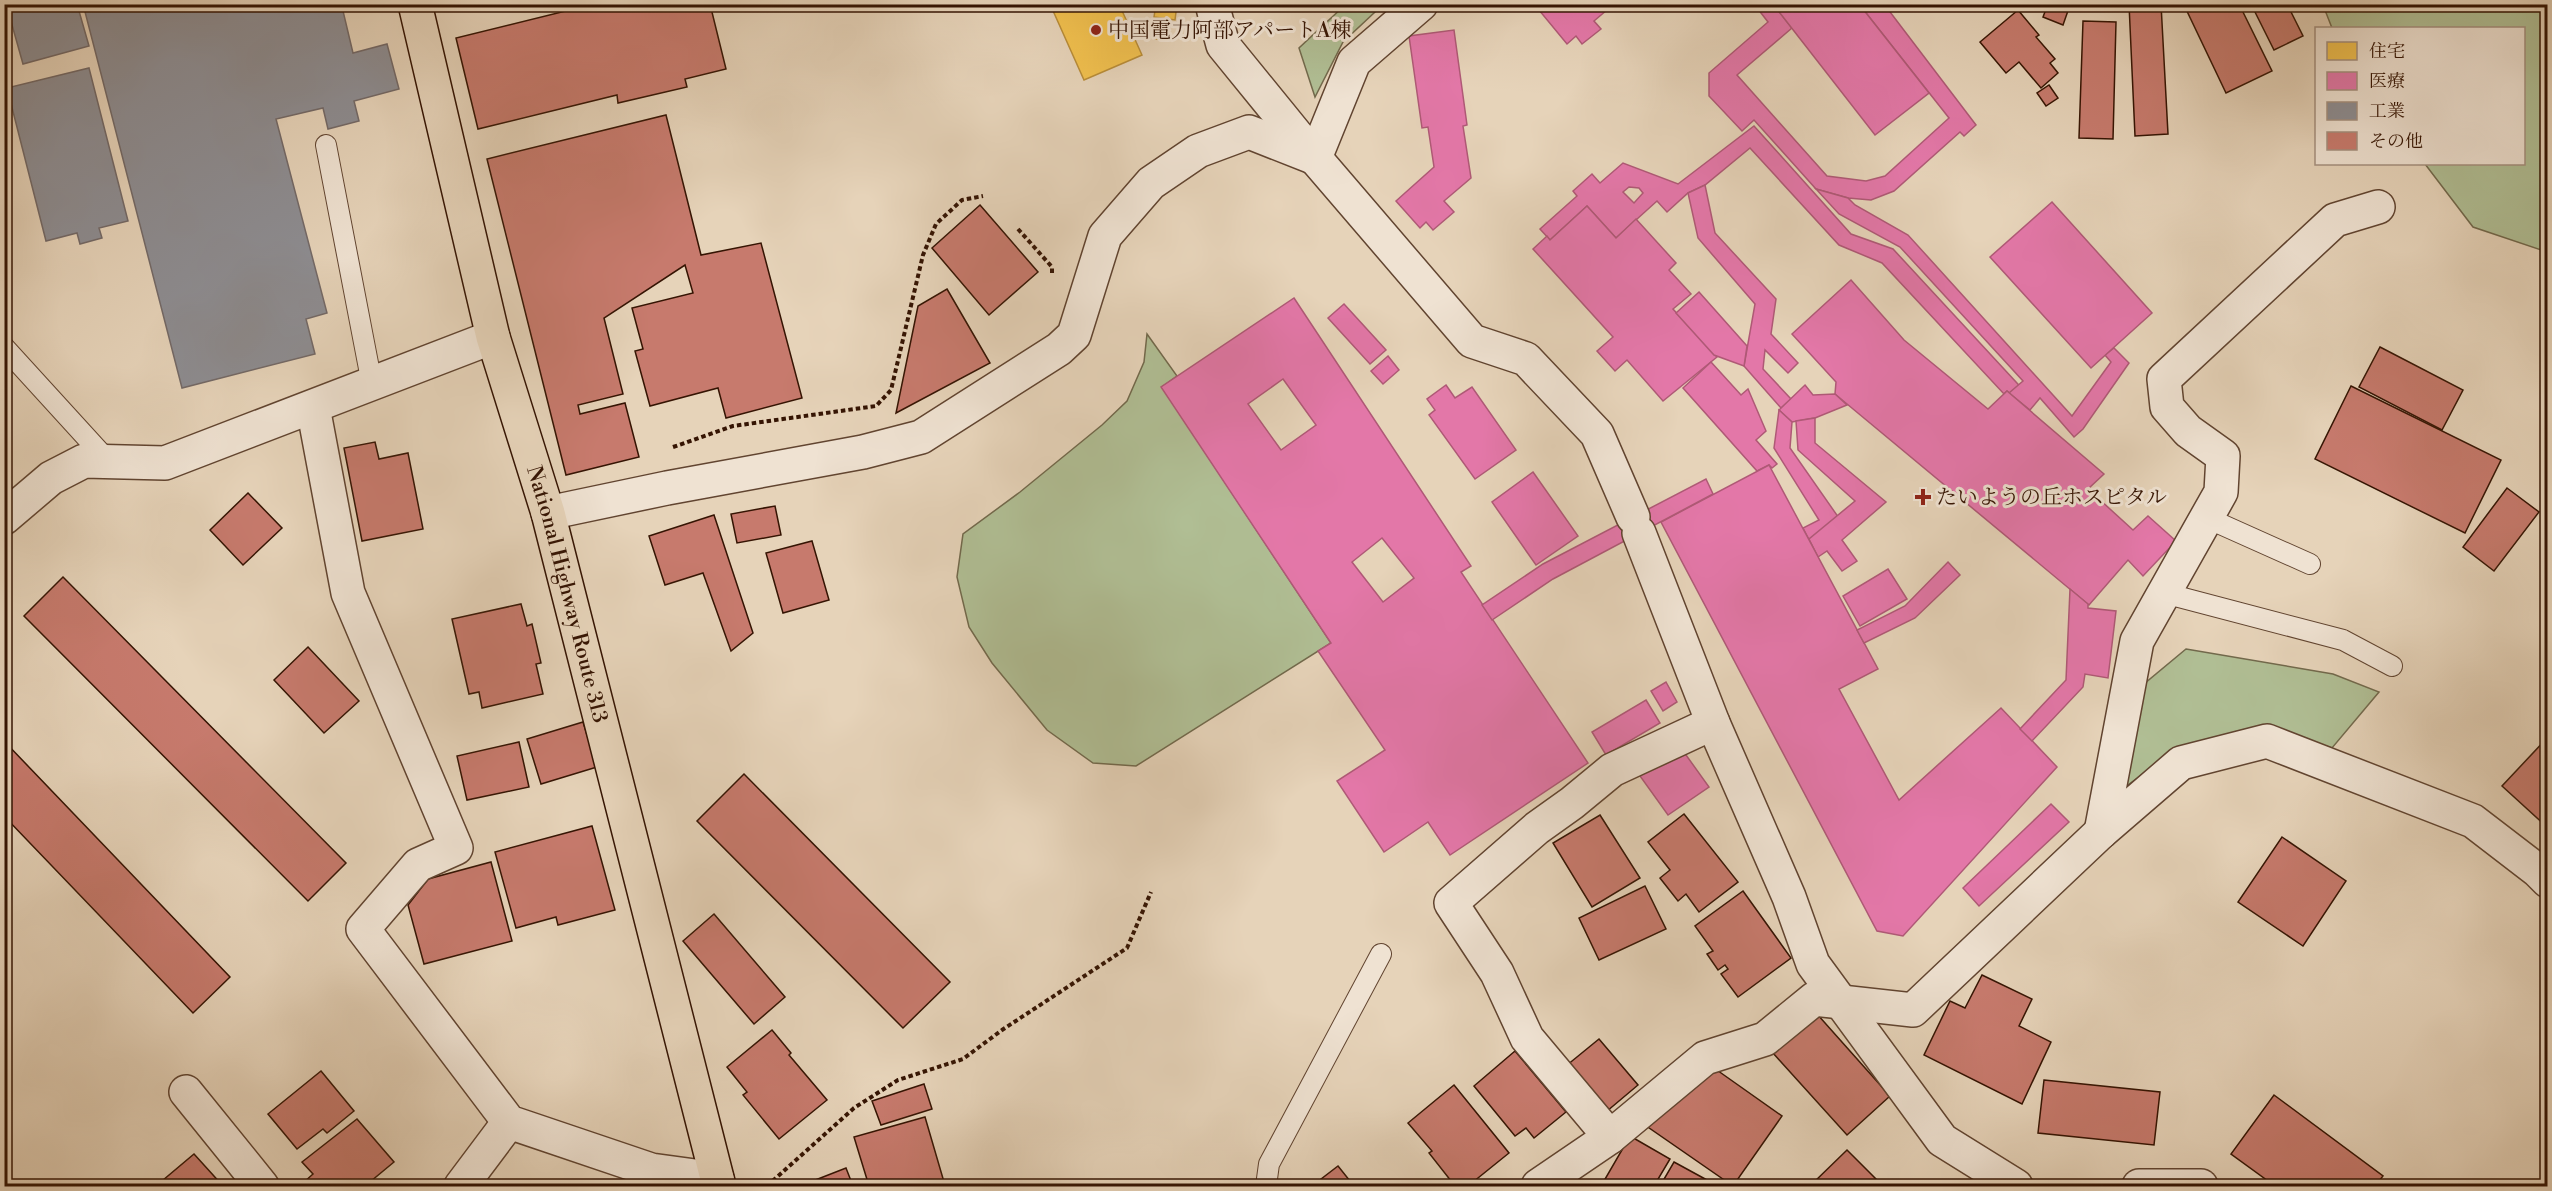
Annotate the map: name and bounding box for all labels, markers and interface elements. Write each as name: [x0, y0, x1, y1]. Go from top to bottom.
place label: 中国電力阿部アパートA棟: [1108, 18, 1352, 44]
marker: 中国電力阿部アパートA棟: [1089, 23, 1103, 37]
legend: [2315, 27, 2525, 165]
text: 住宅: [2369, 40, 2405, 63]
text: 医療: [2369, 70, 2405, 93]
text: 工業: [2369, 100, 2405, 123]
text: その他: [2369, 130, 2423, 153]
street label: National Highway Route 313: [520, 463, 613, 726]
place label: たいようの丘ホスピタル: [1936, 485, 2167, 511]
marker: たいようの丘ホスピタル: [1914, 488, 1932, 506]

